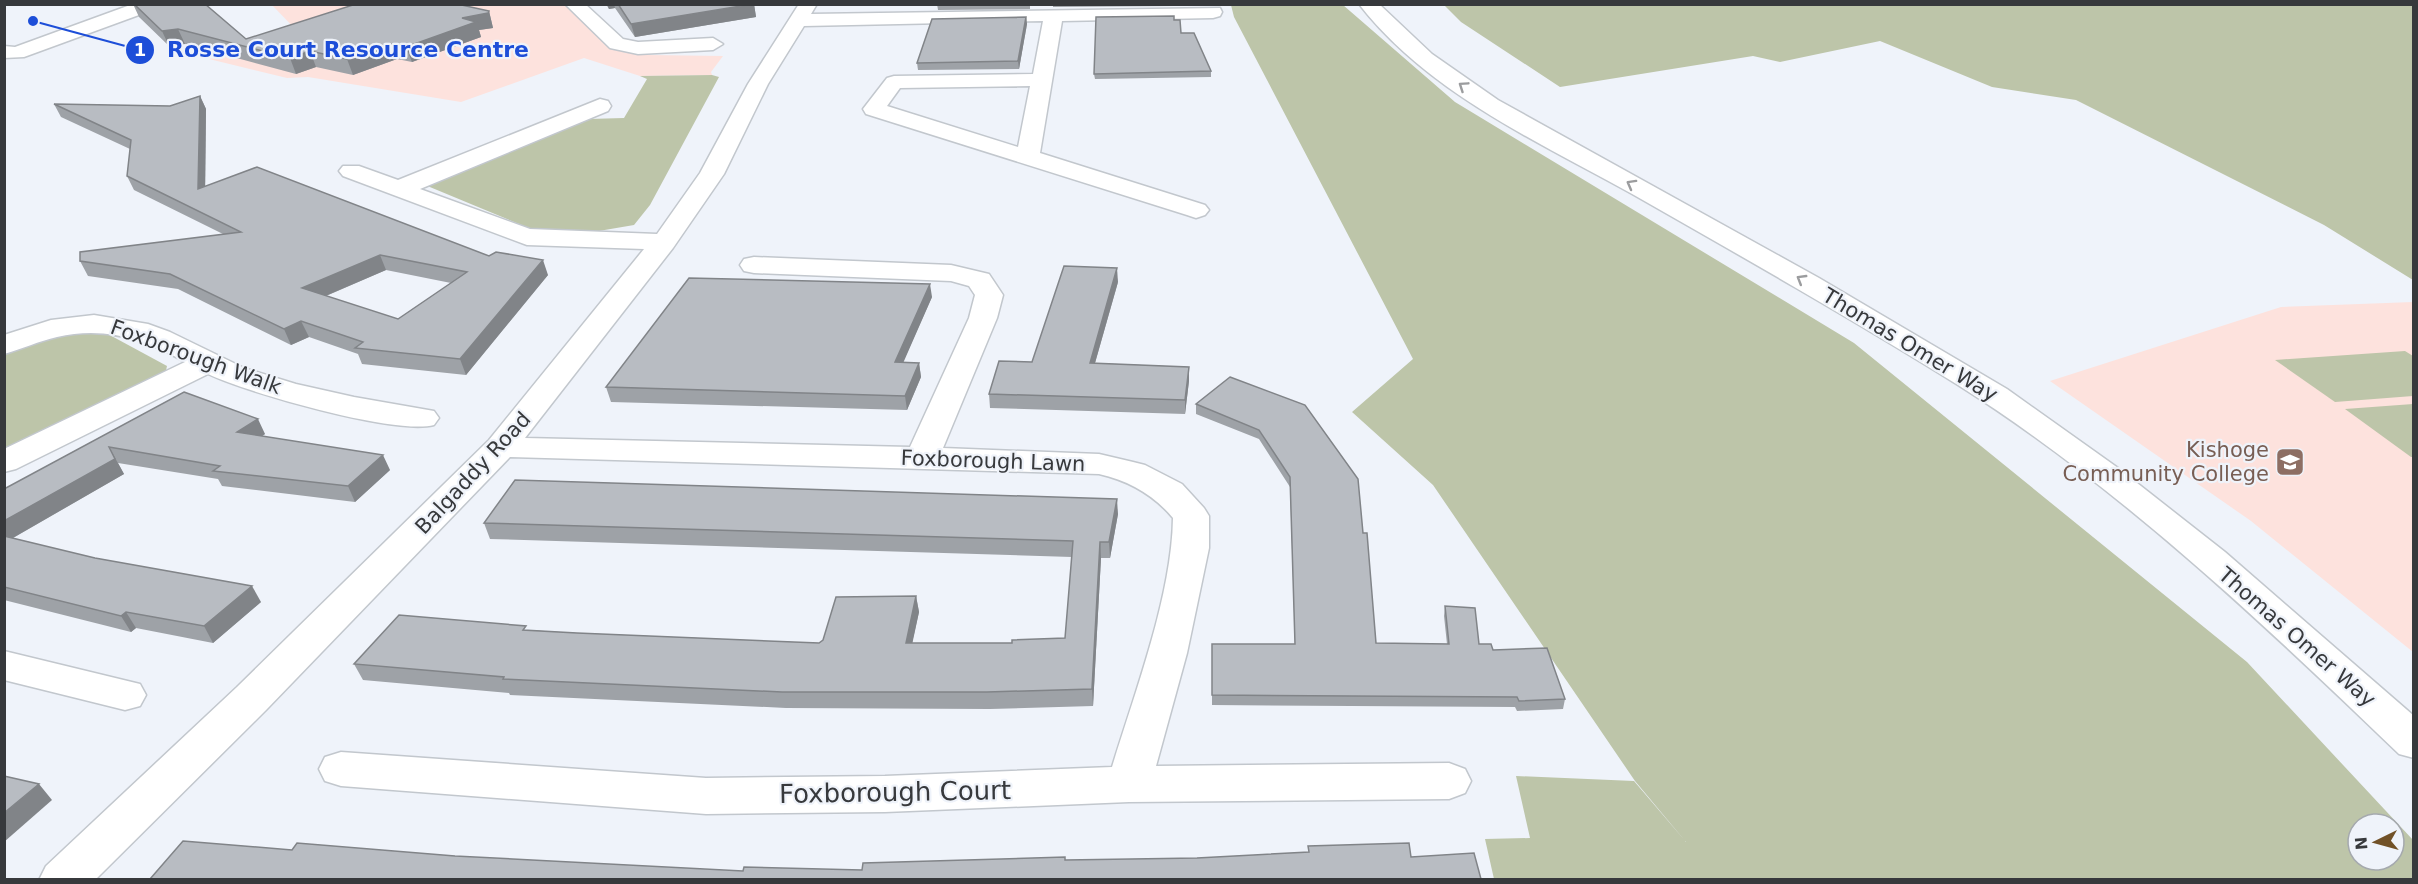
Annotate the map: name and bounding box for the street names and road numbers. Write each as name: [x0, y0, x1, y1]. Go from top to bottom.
street label: Thomas Omer Way: [1817, 283, 2002, 407]
street label: Foxborough Walk: [107, 315, 285, 399]
street label: Balgaddy Road: [410, 407, 536, 539]
street label: Foxborough Lawn: [900, 446, 1086, 476]
street label: Thomas Omer Way: [2213, 562, 2380, 712]
street label: Foxborough Court: [779, 775, 1011, 809]

